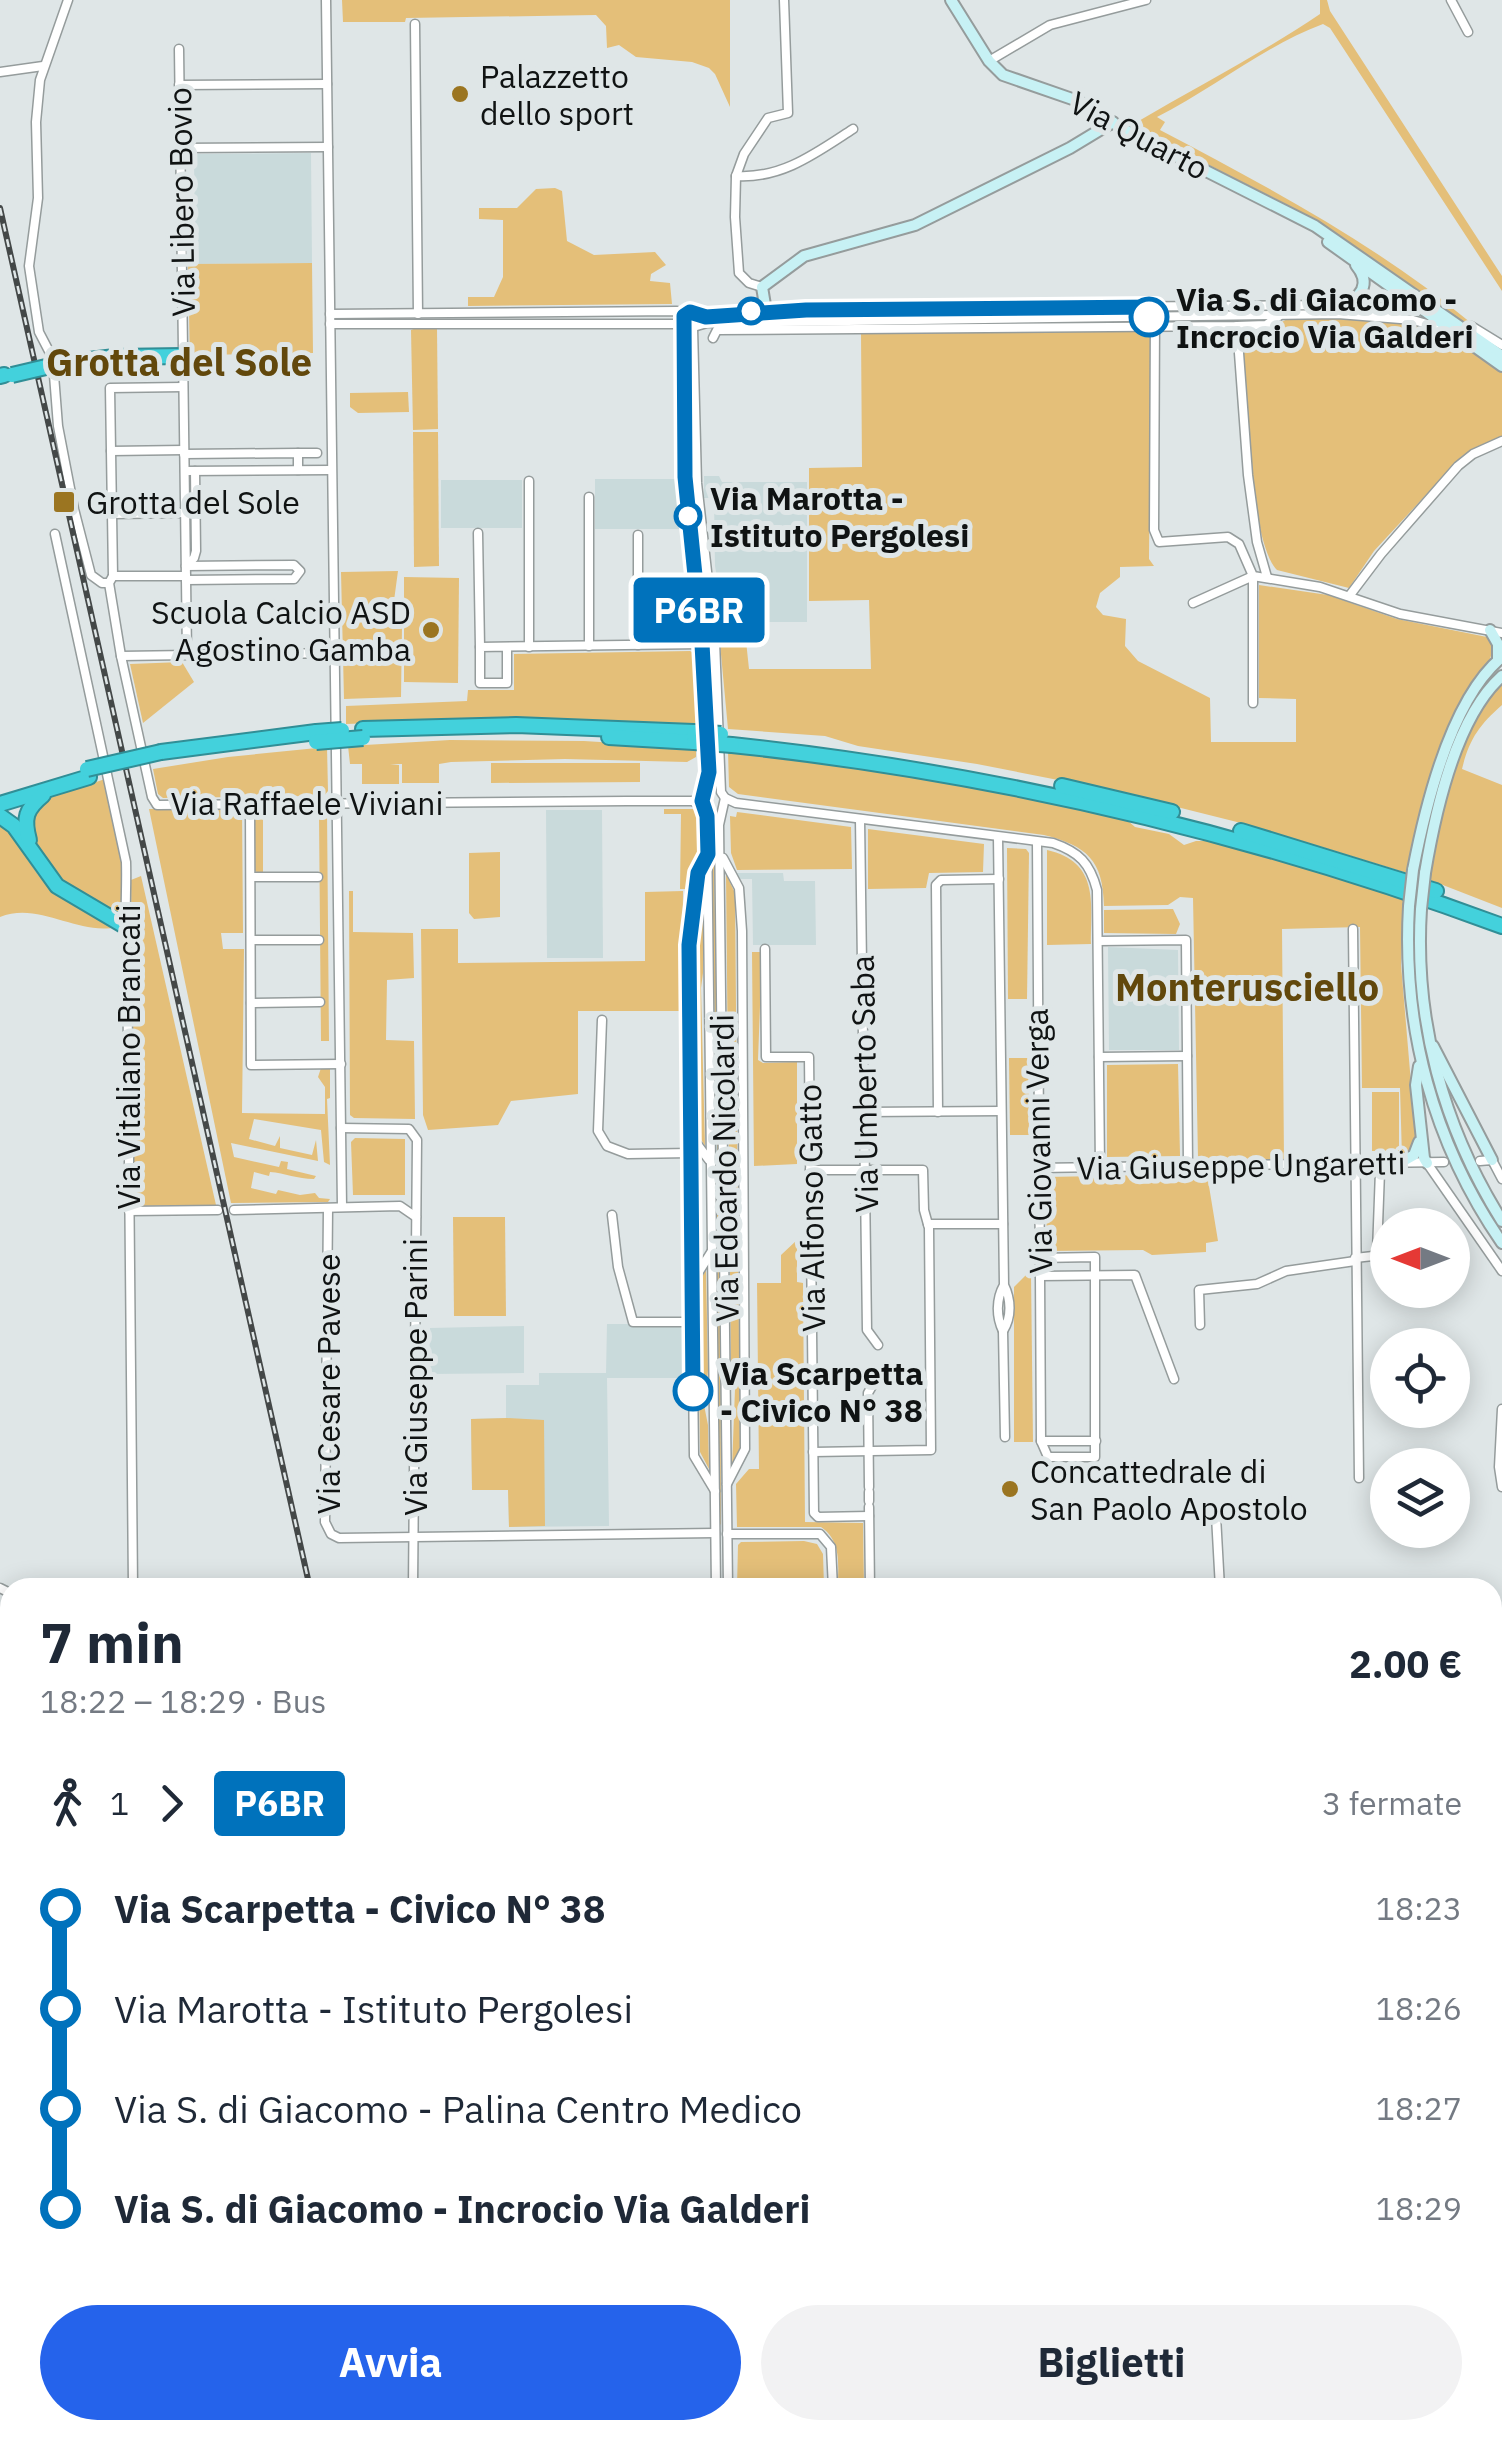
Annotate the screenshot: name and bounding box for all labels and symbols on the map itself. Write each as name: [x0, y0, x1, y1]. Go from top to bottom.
place label: Palazzetto dello sport: [480, 55, 634, 134]
street label: Via Quarto: [1062, 81, 1216, 189]
marker: Palazzetto dello sport: [449, 83, 471, 105]
street label: Via Libero Bovio: [158, 87, 204, 317]
place label: Via S. di Giacomo - Incrocio Via Galderi: [1176, 278, 1474, 357]
unlabelled marker: [738, 298, 764, 324]
marker: Via S. di Giacomo - Incrocio Via Galderi: [1130, 298, 1168, 336]
district label: Grotta del Sole: [46, 337, 312, 386]
place label: Via Marotta - Istituto Pergolesi: [710, 477, 969, 556]
place label: Grotta del Sole: [86, 481, 300, 523]
marker: Grotta del Sole: [51, 489, 77, 515]
marker: Via Marotta - Istituto Pergolesi: [675, 503, 701, 529]
line badge: P6BR: [629, 578, 769, 642]
place label: Scuola Calcio ASD Agostino Gamba: [151, 591, 411, 670]
marker: Scuola Calcio ASD Agostino Gamba: [420, 619, 442, 641]
street label: Via Raffaele Viviani: [170, 782, 444, 824]
street label: Via Vitaliano Brancati: [107, 904, 149, 1210]
street label: Via Umberto Saba: [841, 955, 887, 1213]
district label: Monterusciello: [1115, 962, 1379, 1011]
street label: Via Giovanni Verga: [1015, 1008, 1061, 1274]
street label: Via Edoardo Nicolardi: [700, 1014, 748, 1322]
street label: Via Alfonso Gatto: [788, 1084, 834, 1332]
street label: Via Giuseppe Ungaretti: [1076, 1141, 1406, 1189]
north arrow: [1370, 1208, 1470, 1308]
street label: Via Giuseppe Parini: [394, 1238, 436, 1516]
street label: Via Cesare Pavese: [307, 1253, 349, 1515]
place label: Via Scarpetta - Civico N° 38: [720, 1352, 923, 1431]
marker: Via Scarpetta - Civico N° 38: [674, 1372, 712, 1410]
place label: Concattedrale di San Paolo Apostolo: [1030, 1450, 1308, 1529]
marker: Concattedrale di San Paolo Apostolo: [999, 1478, 1021, 1500]

